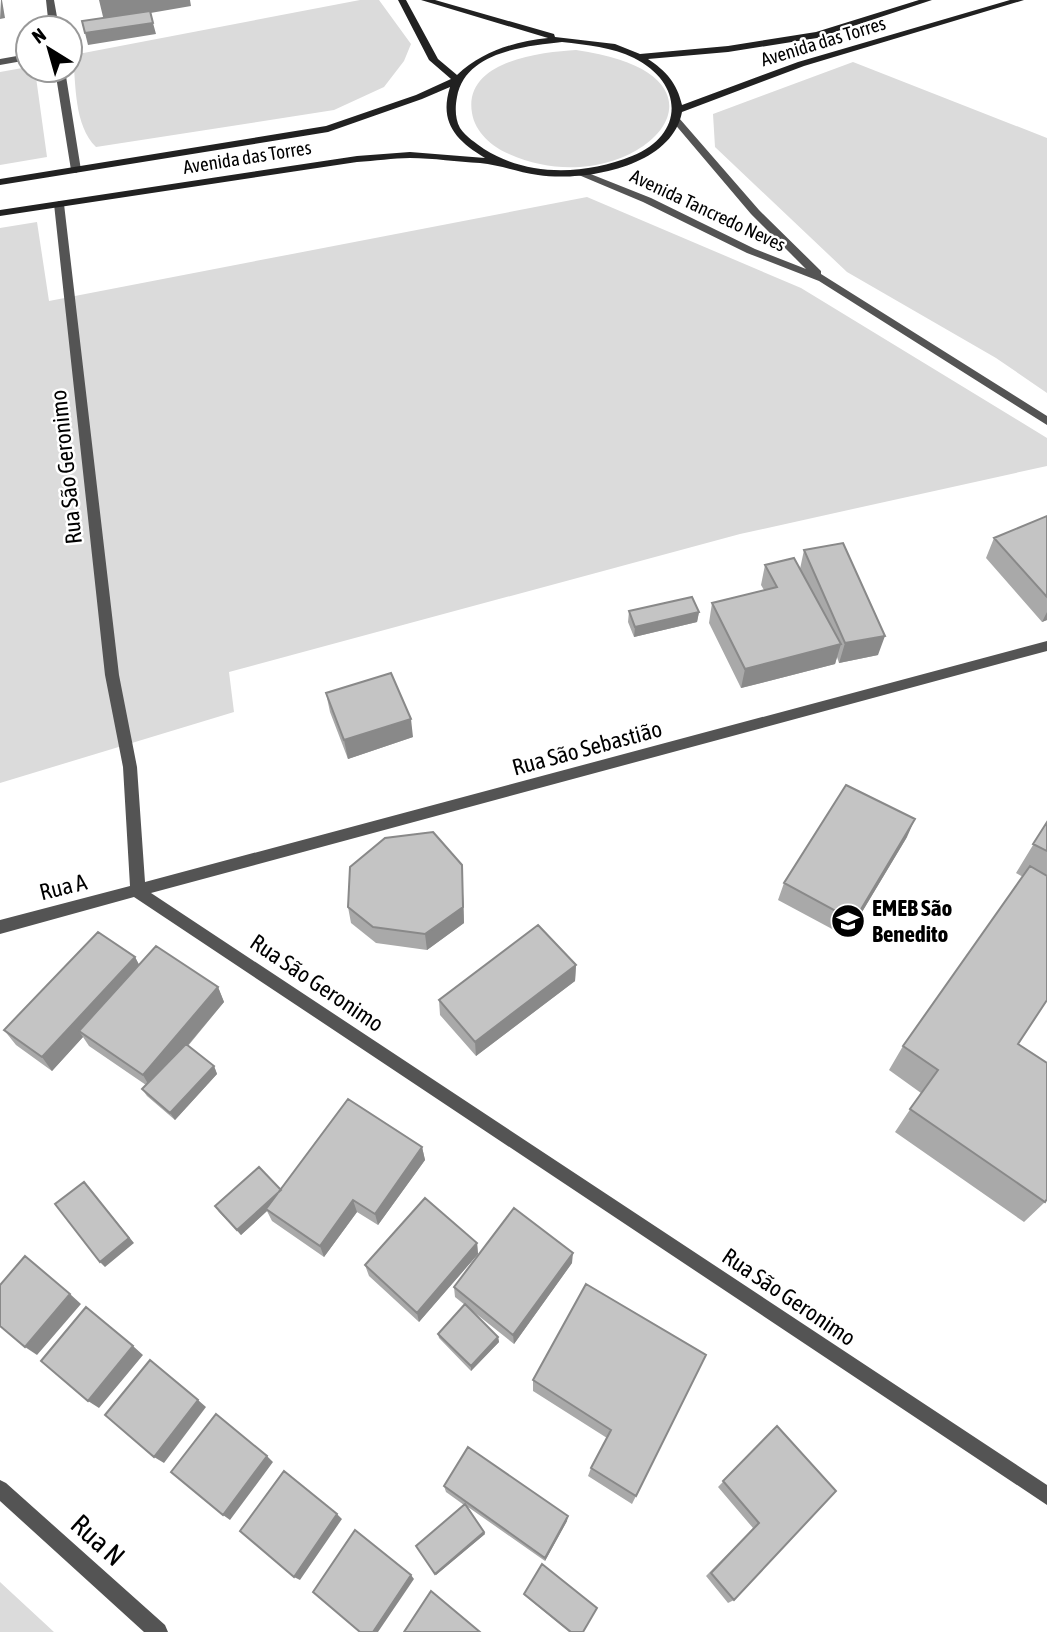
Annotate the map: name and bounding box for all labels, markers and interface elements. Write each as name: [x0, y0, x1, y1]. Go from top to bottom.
street label: Avenida das Torres: [758, 11, 888, 70]
north arrow: [14, 14, 84, 84]
text: N: [28, 23, 50, 48]
street label: Avenida das Torres: [181, 136, 313, 178]
street label: Avenida Tancredo Neves: [627, 164, 789, 256]
street label: Rua São Geronimo: [45, 389, 87, 545]
street label: Rua São Sebastião: [509, 716, 665, 780]
street label: Rua A: [37, 868, 90, 905]
place label: EMEB São Benedito: [872, 895, 952, 947]
school or university icon: EMEB São Benedito: [829, 902, 867, 940]
street label: Rua São Geronimo: [246, 929, 388, 1037]
street label: Rua São Geronimo: [718, 1243, 860, 1351]
street label: Rua N: [65, 1508, 131, 1572]

